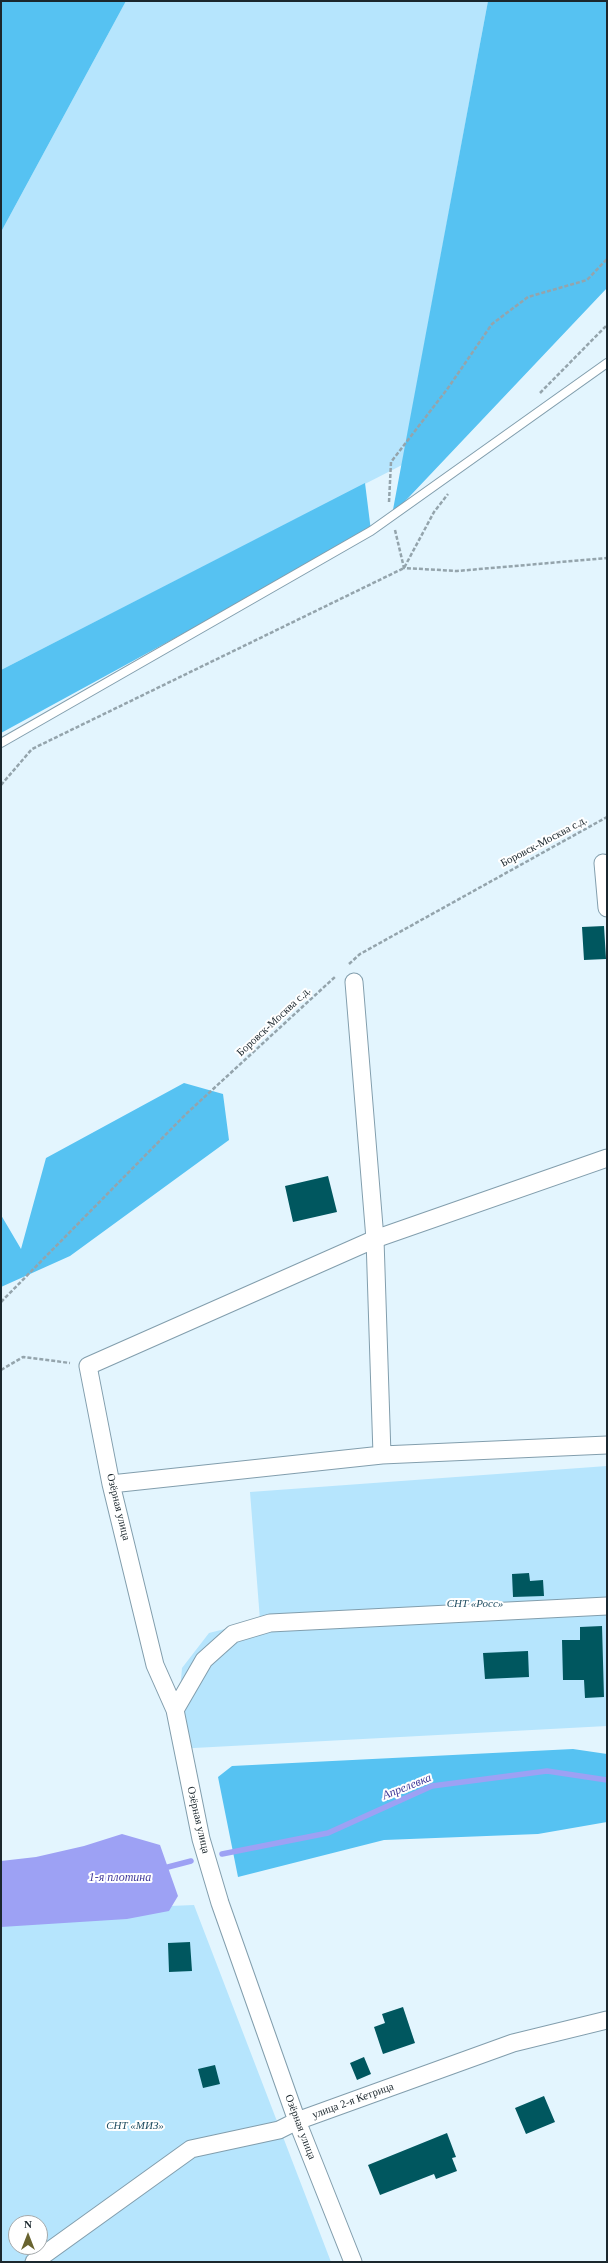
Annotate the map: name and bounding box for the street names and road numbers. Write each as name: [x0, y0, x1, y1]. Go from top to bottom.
street label: Боровск-Москва с.д.: [499, 814, 589, 870]
street label: Боровск-Москва с.д.: [234, 984, 314, 1060]
street label: Озёрная улица: [103, 1472, 133, 1542]
street label: Озёрная улица: [184, 1785, 212, 1855]
street label: улица 2-я Кетрица: [310, 2080, 396, 2122]
street label: Озёрная улица: [282, 2093, 318, 2161]

